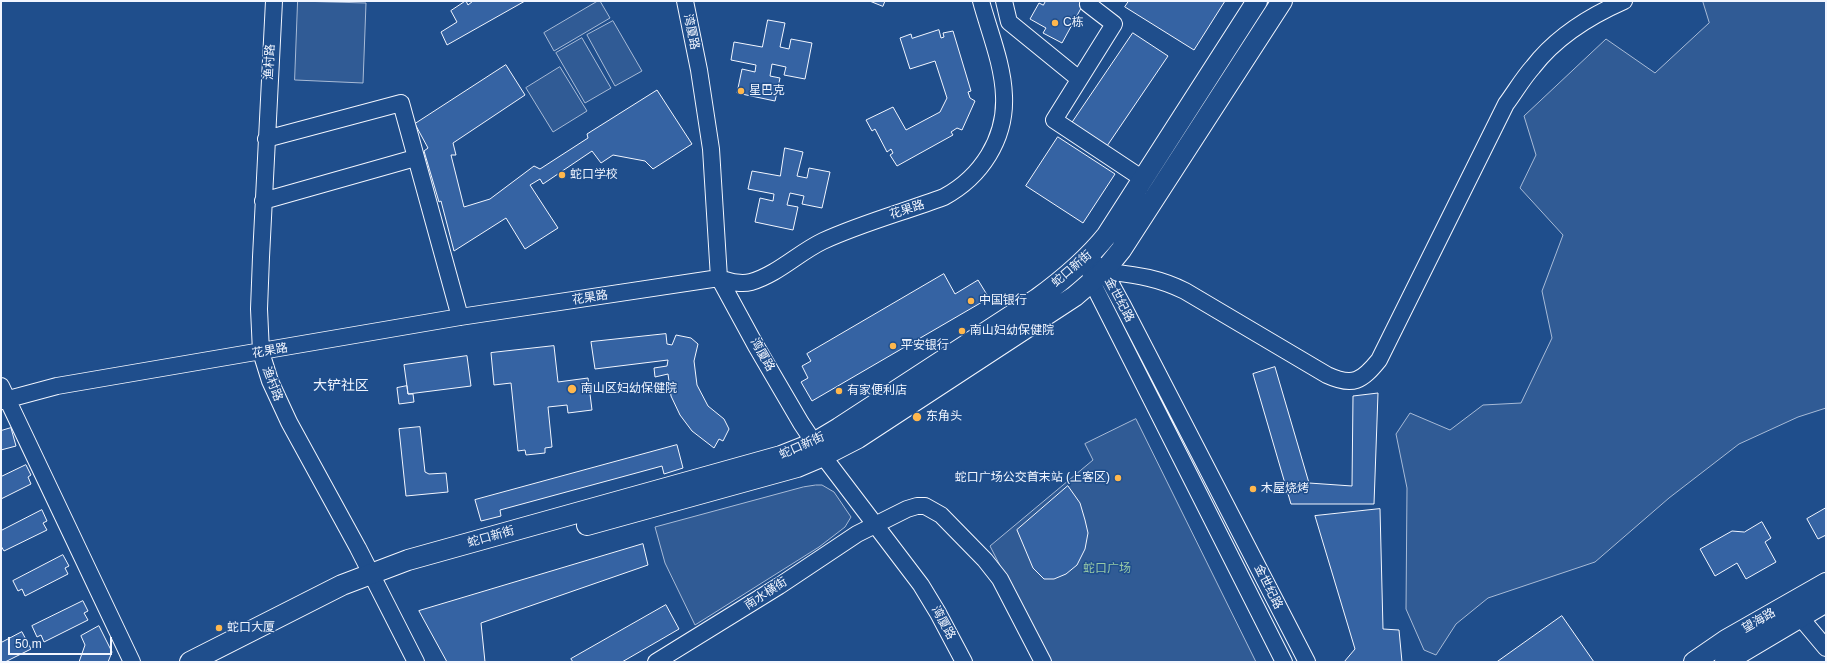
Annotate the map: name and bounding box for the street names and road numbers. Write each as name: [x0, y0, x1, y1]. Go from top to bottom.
street label: 湾厦路: [680, 13, 702, 51]
street label: 渔村路: [262, 44, 278, 80]
street label: 花果路: [888, 198, 926, 222]
street label: 蛇口新街: [1049, 248, 1095, 290]
street label: 金世纪路: [1101, 275, 1137, 325]
street label: 花果路: [571, 288, 609, 308]
street label: 湾厦路: [747, 336, 777, 374]
street label: 花果路: [251, 341, 289, 361]
street label: 渔村路: [259, 365, 285, 403]
street label: 蛇口新街: [777, 430, 827, 462]
street label: 蛇口新街: [466, 523, 516, 551]
street label: 金世纪路: [1251, 562, 1285, 612]
street label: 南水横街: [742, 575, 790, 613]
street label: 湾厦路: [928, 604, 958, 642]
street label: 望海路: [1740, 606, 1778, 636]

